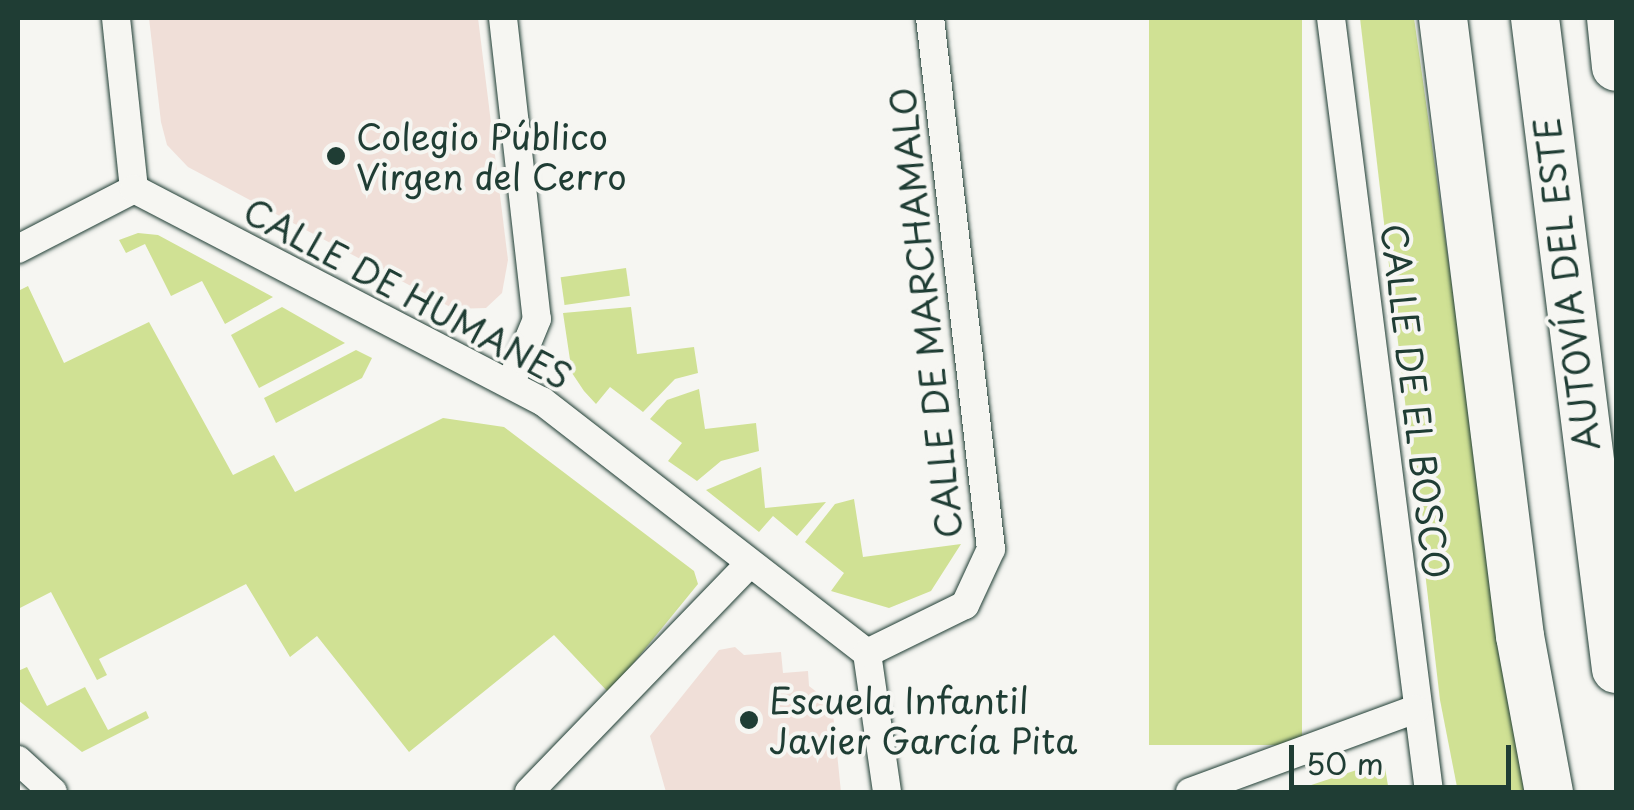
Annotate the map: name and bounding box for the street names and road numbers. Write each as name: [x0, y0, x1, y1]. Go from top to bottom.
street label: CALLE DE MARCHAMALO: [880, 83, 970, 543]
street label: AUTOVÍA DEL ESTE: [1524, 110, 1608, 458]
street label: CALLE DE HUMANES: [234, 187, 582, 399]
street label: CALLE DE EL BOSCO: [1373, 216, 1459, 586]

